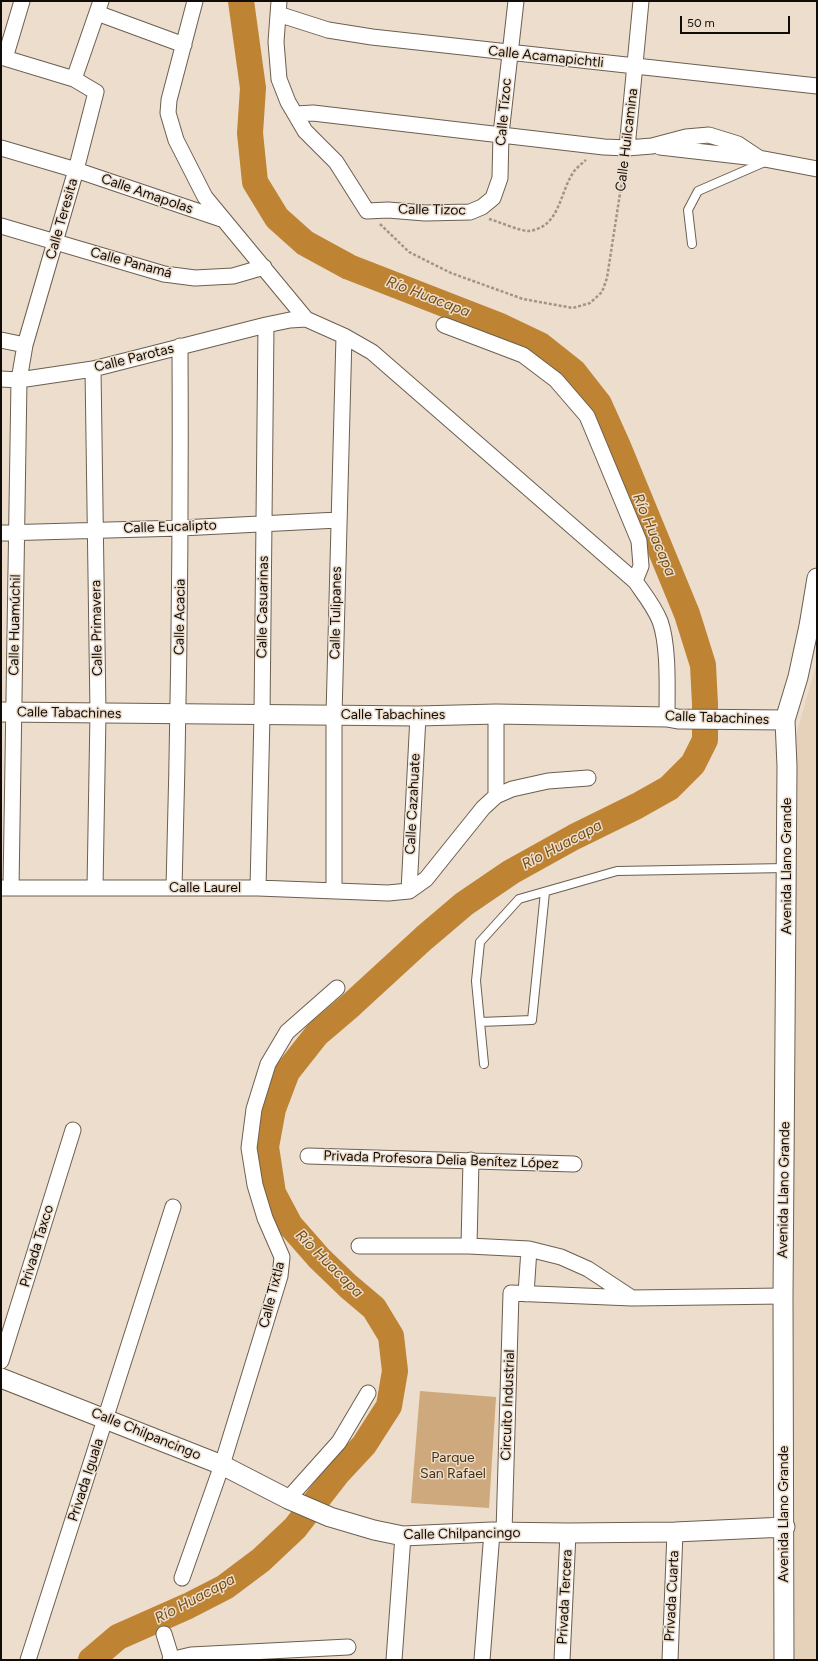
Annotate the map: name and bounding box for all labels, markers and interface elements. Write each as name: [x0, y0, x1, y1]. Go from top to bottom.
scale bar: [682, 8, 792, 34]
text: 50 m: [687, 16, 715, 30]
street label: Calle Acamapichtli: [487, 43, 605, 71]
street label: Calle Tízoc: [493, 77, 515, 147]
street label: Calle Huilcamina: [612, 87, 642, 193]
street label: Calle Amapolas: [99, 170, 195, 218]
street label: Calle Teresita: [42, 177, 82, 261]
street label: Calle Tizoc: [398, 201, 466, 219]
street label: Calle Panamá: [88, 244, 174, 282]
water label: Río Huacapa: [384, 273, 472, 321]
street label: Calle Parotas: [92, 340, 176, 376]
water label: Río Huacapa: [628, 491, 680, 579]
street label: Calle Eucalipto: [123, 517, 217, 537]
street label: Calle Casuarinas: [254, 556, 272, 658]
street label: Calle Tulipanes: [327, 566, 345, 660]
street label: Calle Huamúchil: [6, 574, 24, 676]
street label: Calle Acacia: [171, 579, 189, 655]
street label: Calle Primavera: [88, 580, 106, 676]
street label: Calle Tabachines: [17, 704, 121, 722]
street label: Calle Tabachines: [341, 707, 445, 723]
street label: Calle Tabachines: [665, 708, 769, 728]
street label: Calle Cazahuate: [402, 753, 424, 855]
street label: Avenida Llano Grande: [779, 798, 795, 934]
water label: Río Huacapa: [519, 816, 605, 874]
street label: Calle Laurel: [169, 880, 241, 896]
street label: Avenida Llano Grande: [774, 1121, 794, 1259]
street label: Privada Profesora Delia Benítez López: [323, 1147, 559, 1173]
street label: Privada Taxco: [16, 1203, 58, 1289]
water label: Río Huacapa: [291, 1226, 367, 1302]
street label: Calle Tixtla: [256, 1260, 288, 1330]
street label: Circuito Industrial: [498, 1349, 518, 1461]
street label: Calle Chilpancingo: [89, 1404, 203, 1464]
street label: Privada Iguala: [65, 1436, 107, 1524]
street label: Avenida Llano Grande: [776, 1446, 792, 1582]
park label: Parque San Rafael: [420, 1450, 486, 1482]
street label: Calle Chilpancingo: [403, 1525, 521, 1543]
street label: Privada Tercera: [554, 1549, 576, 1645]
street label: Privada Cuarta: [661, 1550, 683, 1642]
water label: Río Huacapa: [152, 1570, 238, 1628]

